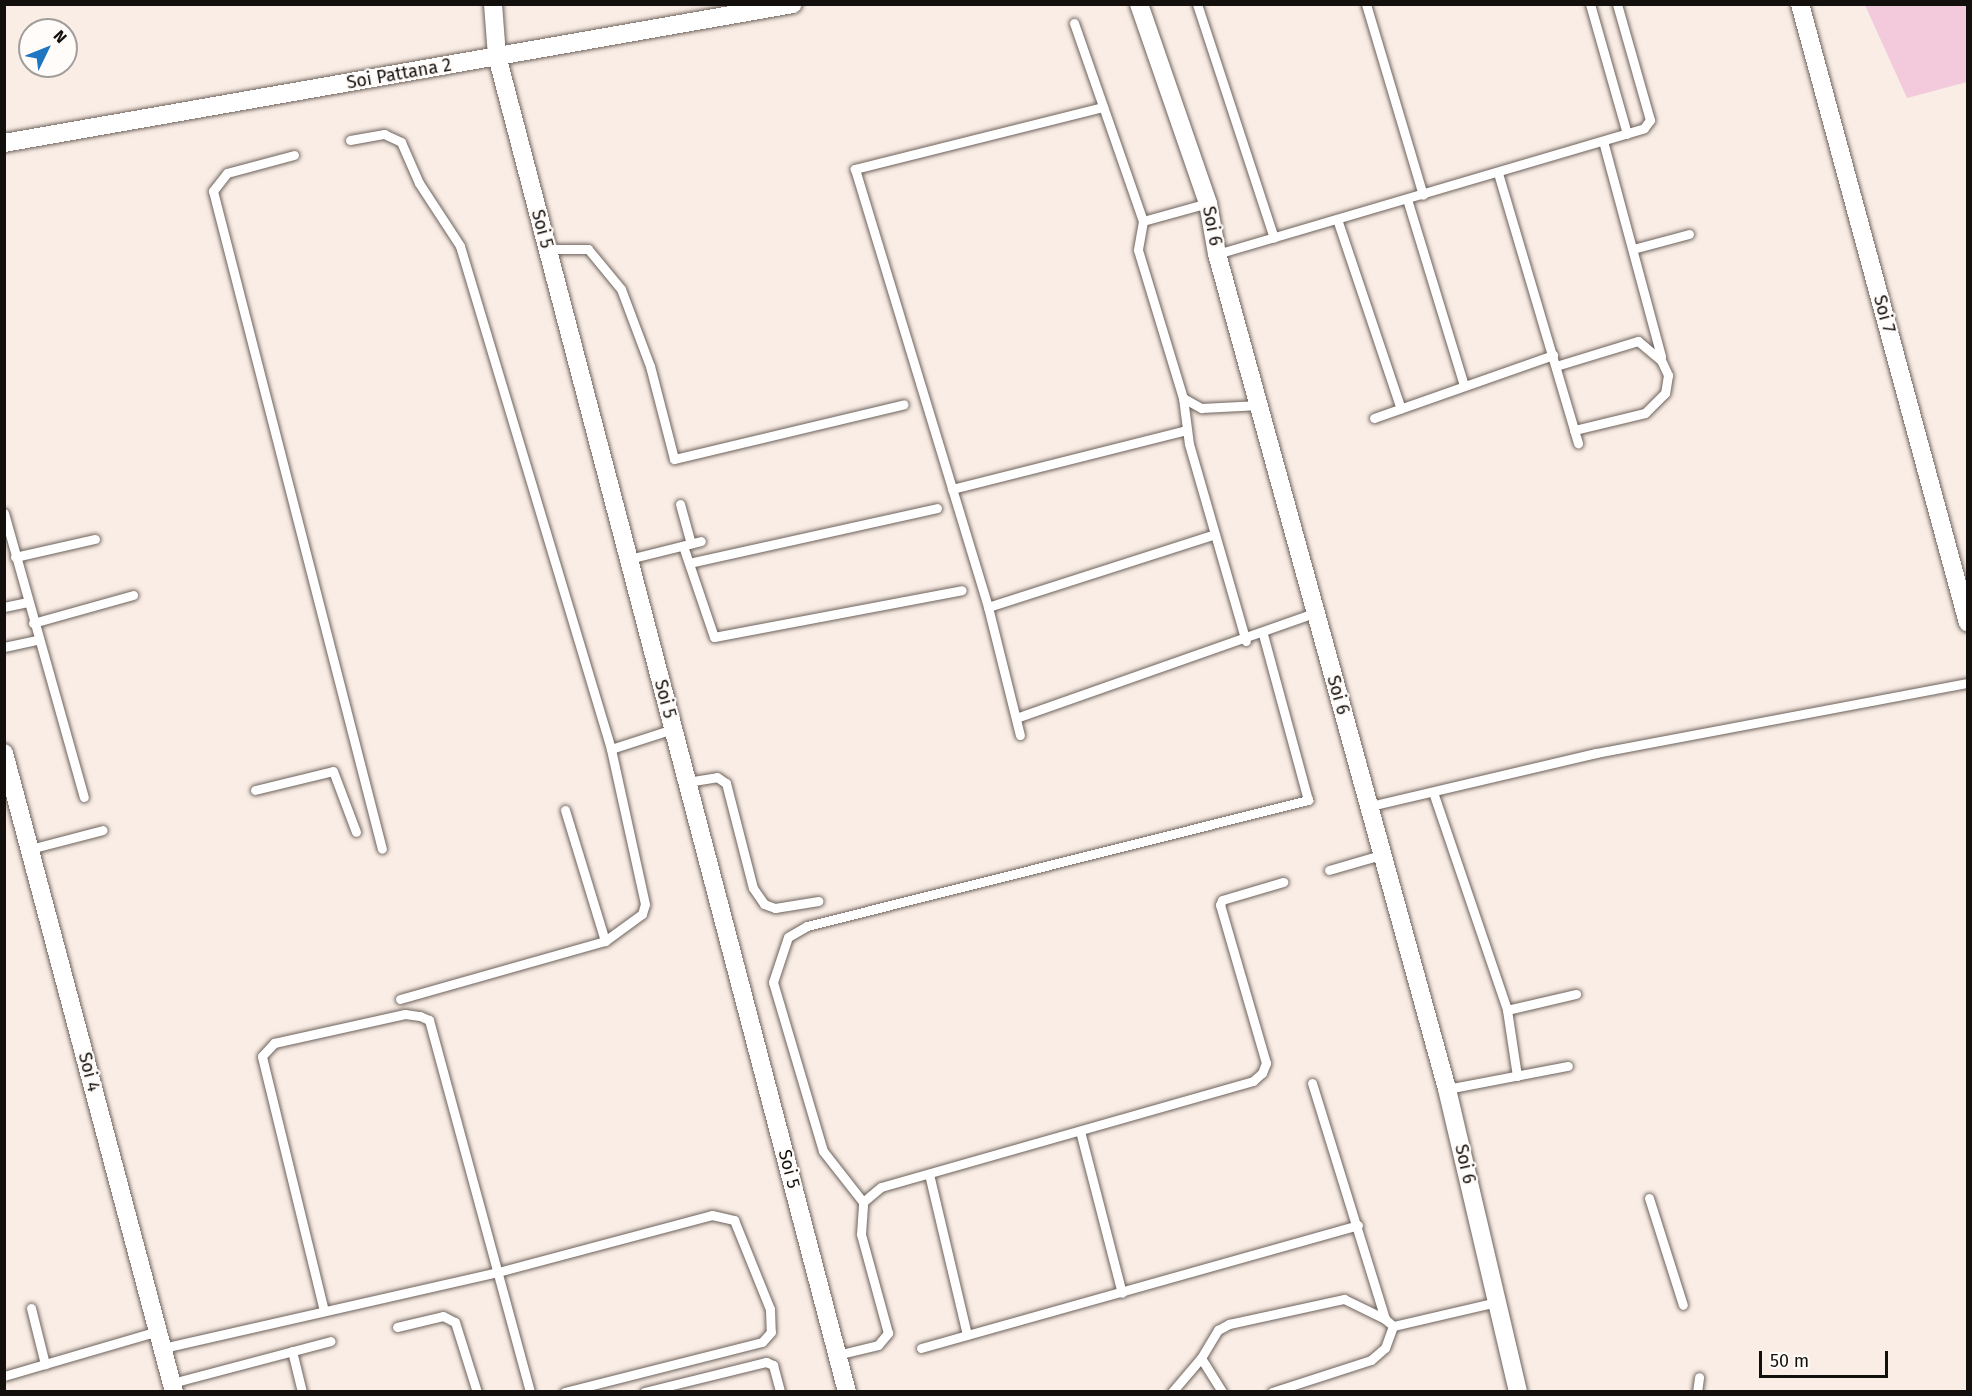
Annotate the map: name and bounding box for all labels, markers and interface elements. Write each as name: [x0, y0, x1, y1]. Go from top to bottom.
north arrow: [18, 18, 78, 78]
text: N: [49, 26, 71, 47]
street label: Soi Pattana 2: [345, 54, 453, 94]
street label: Soi 6: [1198, 204, 1226, 248]
street label: Soi 5: [526, 207, 558, 251]
street label: Soi 7: [1869, 293, 1899, 335]
street label: Soi 6: [1322, 673, 1354, 717]
street label: Soi 5: [649, 677, 681, 721]
street label: Soi 4: [73, 1050, 105, 1094]
street label: Soi 6: [1450, 1142, 1480, 1186]
street label: Soi 5: [773, 1147, 805, 1191]
scale bar: [1762, 1339, 1891, 1377]
text: 50 m: [1770, 1350, 1809, 1372]

